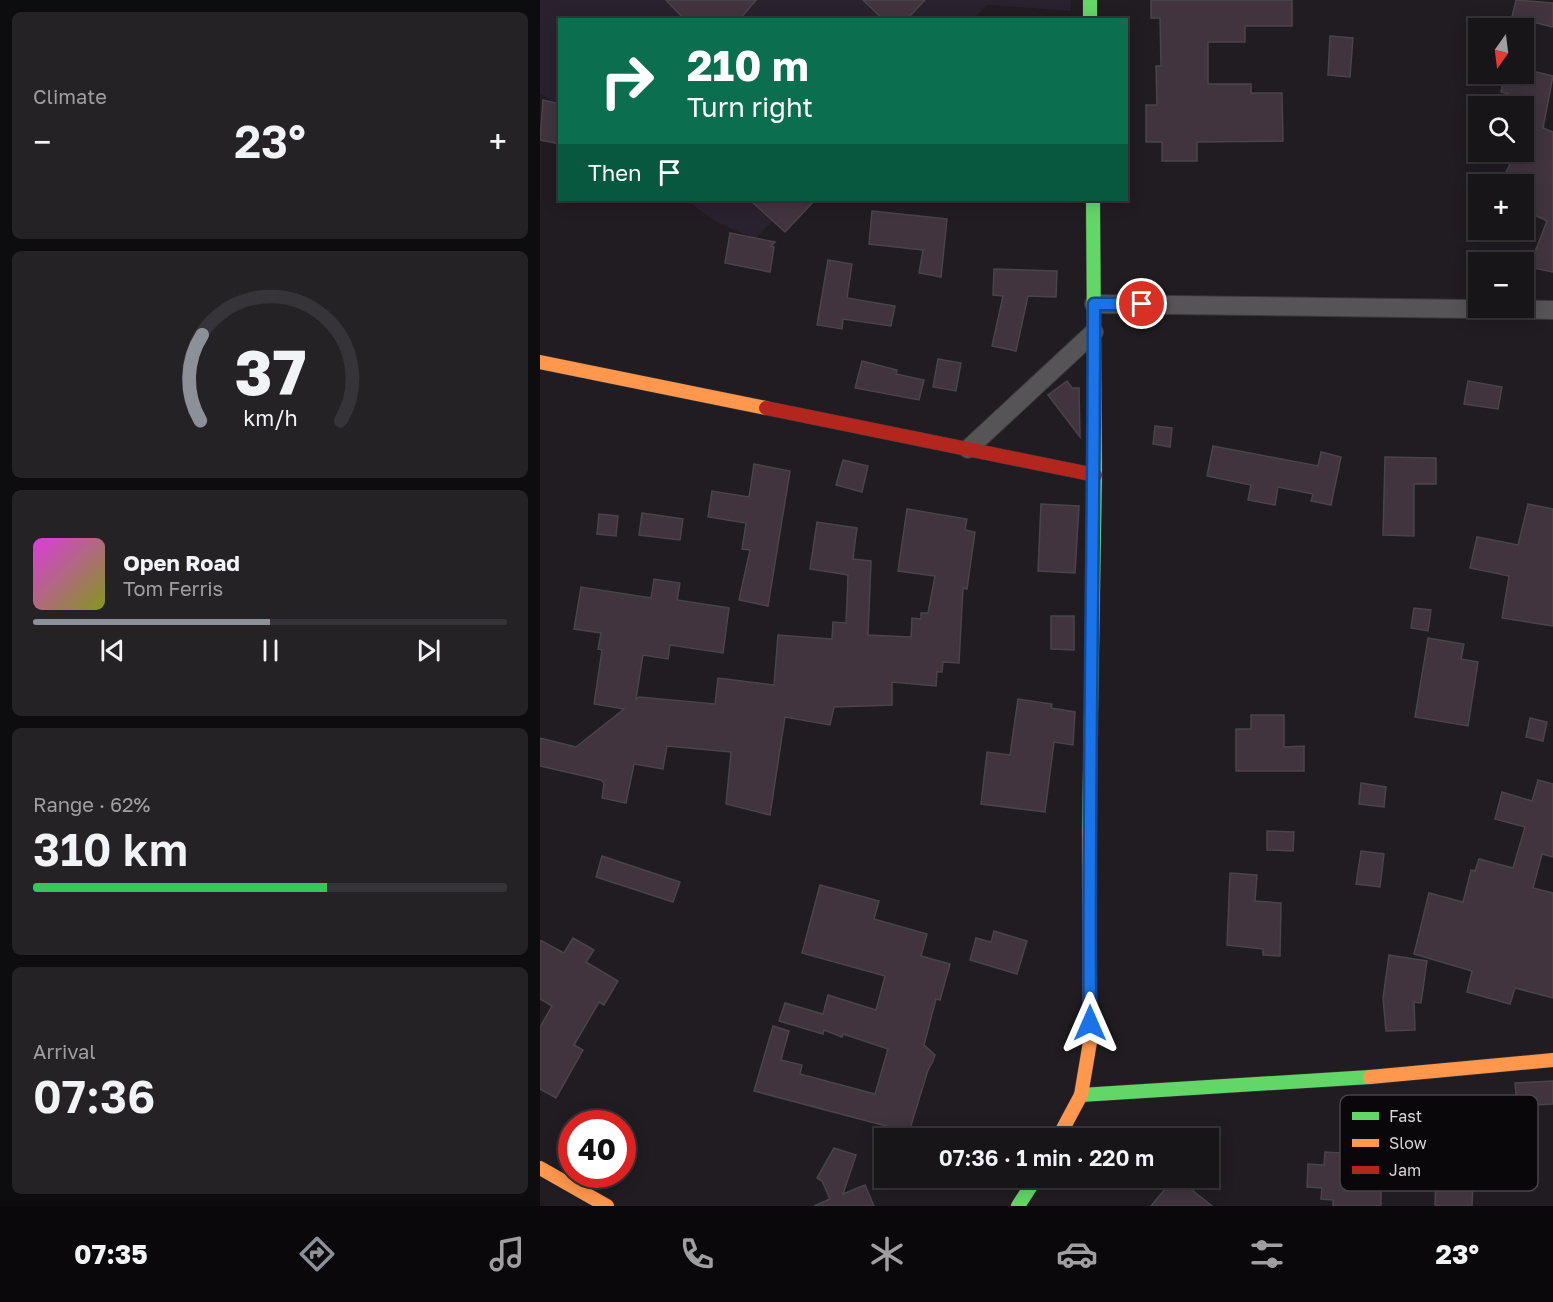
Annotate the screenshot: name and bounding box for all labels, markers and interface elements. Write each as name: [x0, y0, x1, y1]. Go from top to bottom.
north arrow: [1468, 18, 1534, 84]
map controls: [1468, 18, 1534, 318]
text: 210 m: [687, 40, 809, 90]
icon: right: [588, 42, 666, 120]
text: Climate: [33, 84, 107, 108]
text: Turn right: [687, 91, 813, 123]
button: search: [1468, 96, 1534, 162]
text: 23°: [234, 114, 306, 168]
text: −: [33, 122, 51, 161]
text: +: [489, 122, 507, 161]
icon: arrive: [653, 156, 686, 189]
text: Then: [588, 159, 641, 186]
button: +: [1468, 174, 1534, 240]
button: −: [1468, 252, 1534, 318]
pin: [1116, 278, 1167, 329]
icon: arrive: [1125, 287, 1158, 320]
text: 37: [234, 334, 306, 409]
text: km/h: [243, 406, 297, 432]
text: Open Road: [123, 549, 240, 576]
text: Tom Ferris: [123, 576, 223, 600]
icon: previous: [96, 634, 129, 667]
icon: pause: [254, 634, 287, 667]
icon: next: [412, 634, 445, 667]
text: Range · 62%: [33, 792, 150, 816]
text: 310 km: [33, 822, 188, 876]
position arrow: [1058, 991, 1122, 1055]
text: Arrival: [33, 1039, 96, 1063]
text: 07:36: [33, 1069, 155, 1123]
legend: [1340, 1095, 1538, 1191]
text: Fast: [1389, 1106, 1422, 1126]
speed limit sign: 40: [558, 1110, 636, 1188]
text: Slow: [1389, 1133, 1427, 1153]
text: 07:36 · 1 min · 220 m: [939, 1144, 1154, 1171]
text: Jam: [1389, 1160, 1421, 1180]
icon: directions: [296, 1233, 338, 1275]
icon: music: [486, 1233, 528, 1275]
icon: phone: [676, 1233, 718, 1275]
icon: climate: [866, 1233, 908, 1275]
icon: car: [1056, 1233, 1098, 1275]
icon: filters: [1246, 1233, 1288, 1275]
text: 07:35: [74, 1238, 148, 1270]
text: 23°: [1436, 1238, 1479, 1270]

